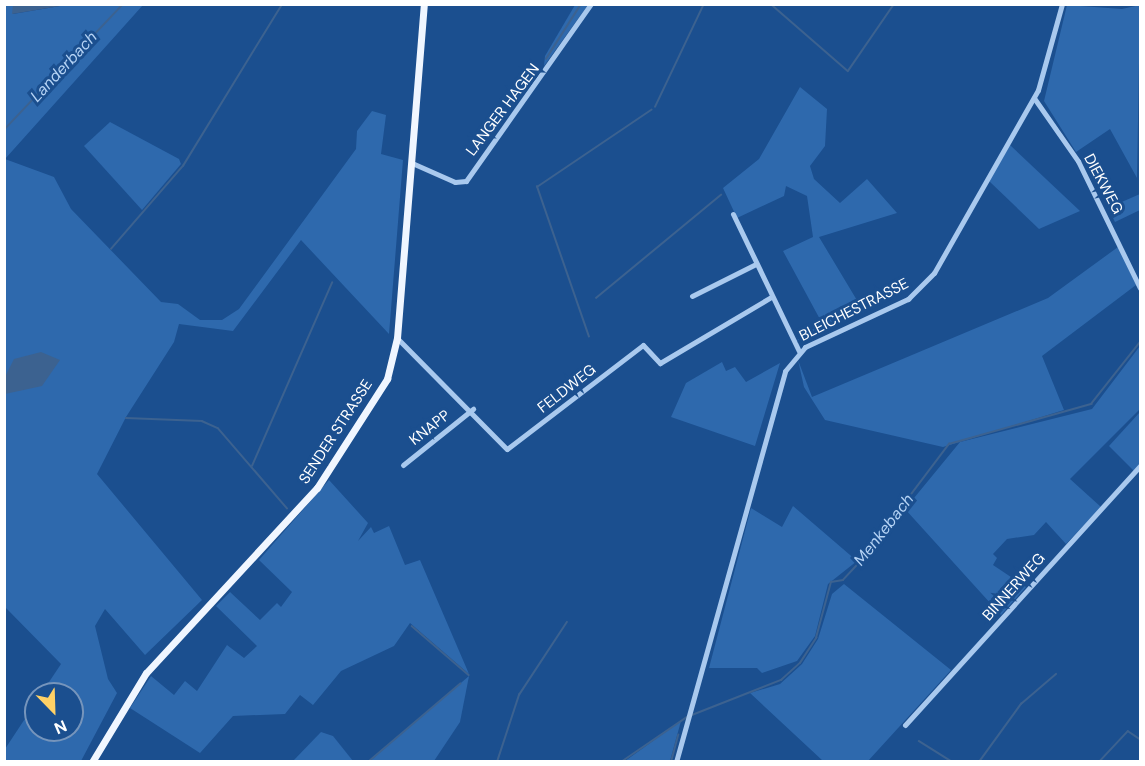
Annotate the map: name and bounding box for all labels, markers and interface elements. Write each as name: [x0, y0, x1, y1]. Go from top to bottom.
water label: Landerbach: [27, 28, 101, 106]
street label: LANGER HAGEN: [462, 60, 544, 160]
street label: DIEKWEG: [1080, 151, 1126, 217]
street label: BLEICHESTRASSE: [796, 275, 912, 345]
street label: FELDWEG: [534, 361, 600, 417]
street label: SENDER STRASSE: [296, 376, 376, 488]
street label: KNAPP: [406, 407, 454, 449]
water label: Menkebach: [850, 490, 918, 570]
street label: BINNERWEG: [979, 549, 1049, 625]
north arrow: [24, 682, 84, 742]
text: N: [51, 715, 70, 739]

